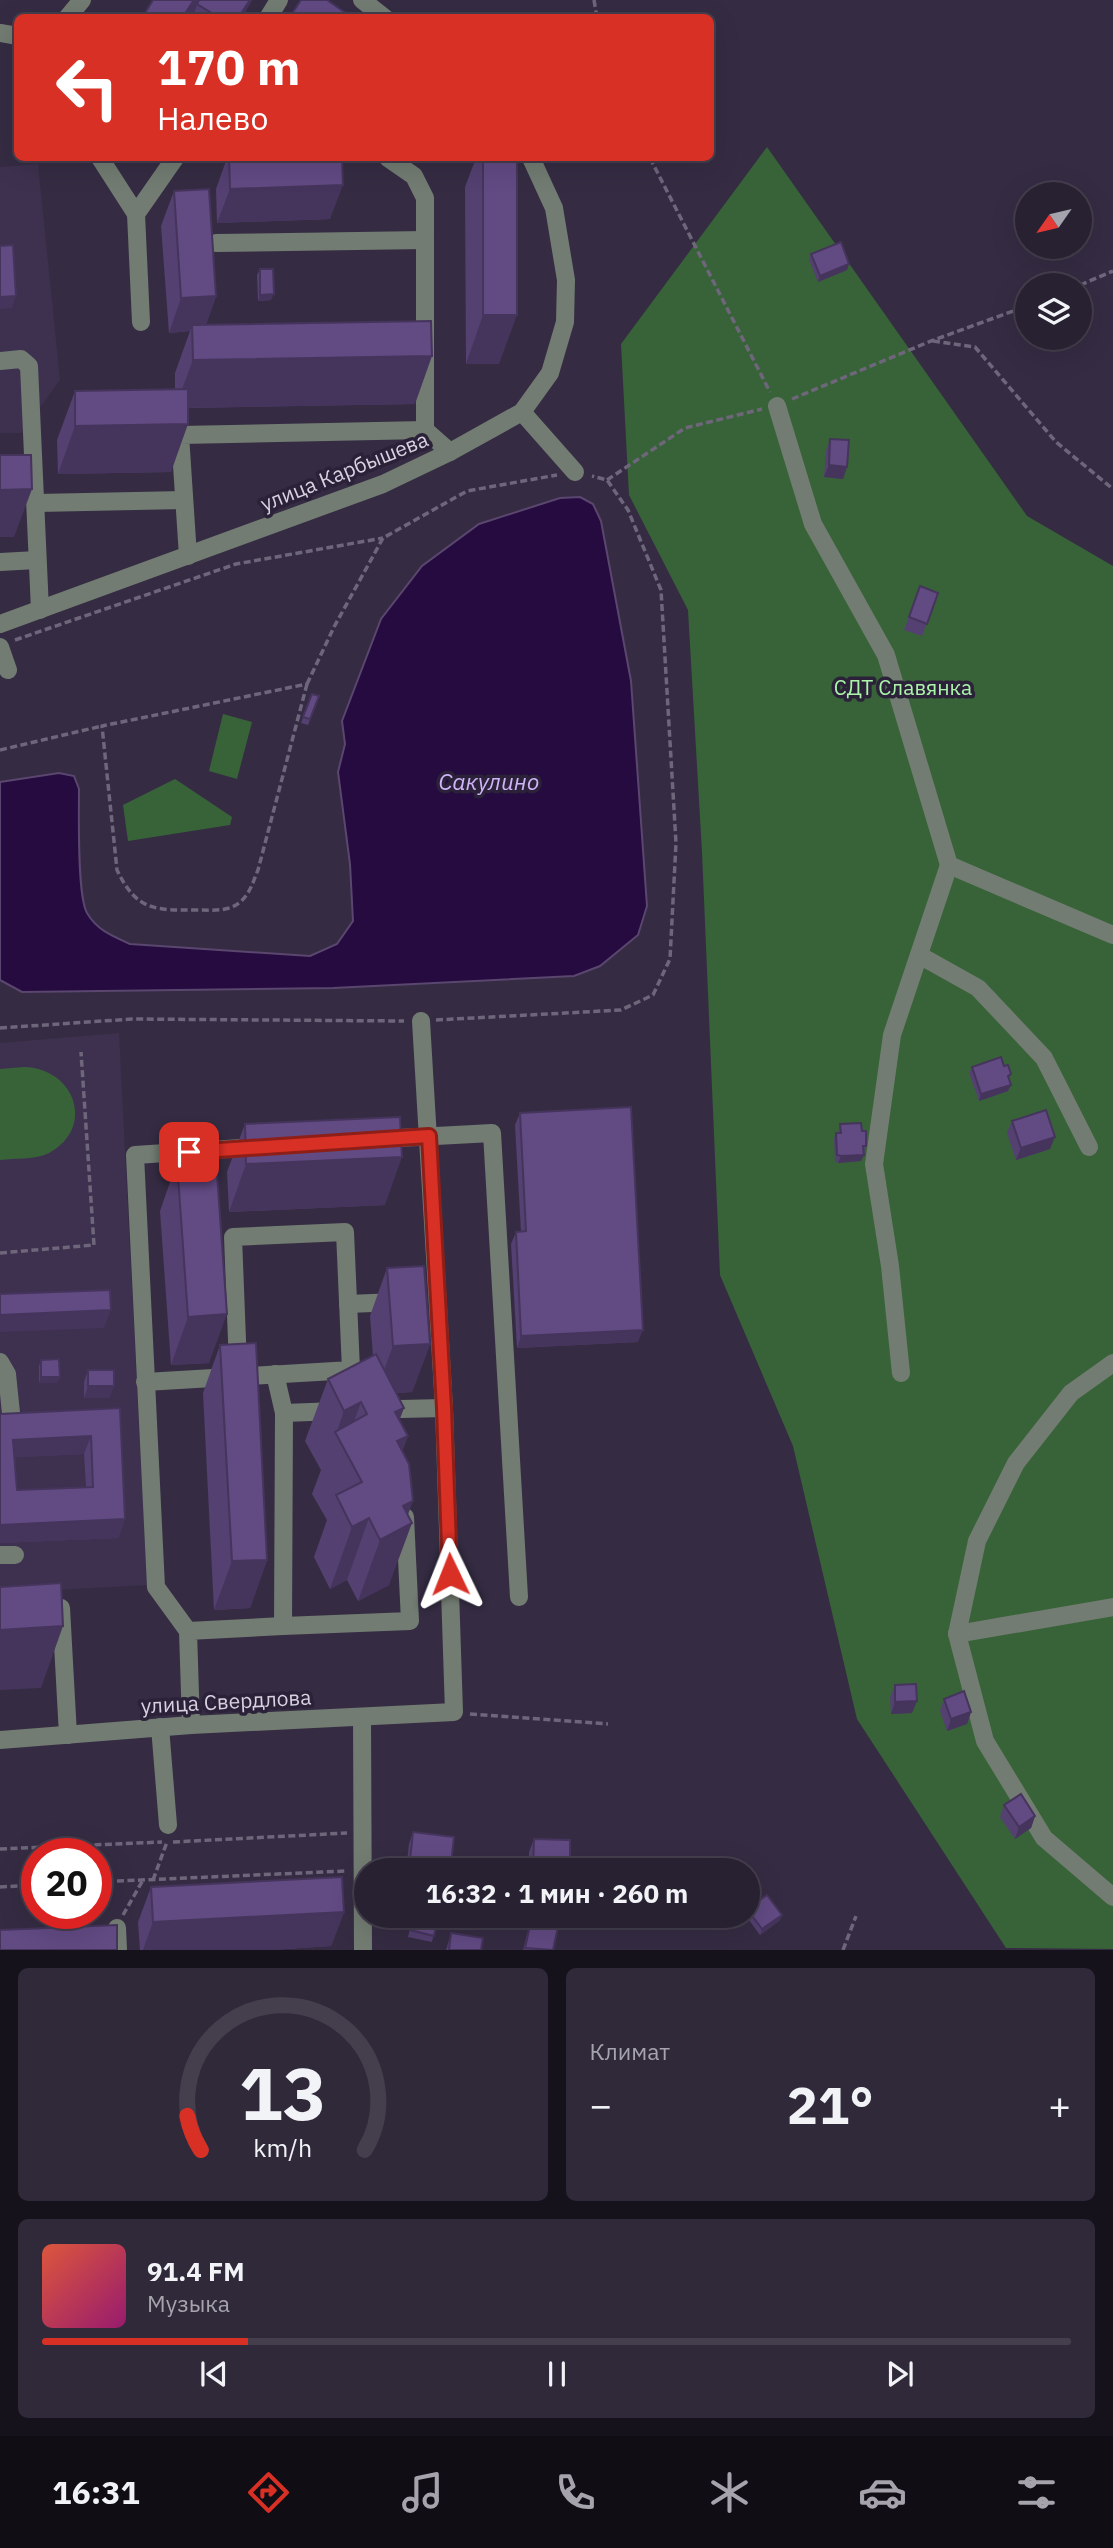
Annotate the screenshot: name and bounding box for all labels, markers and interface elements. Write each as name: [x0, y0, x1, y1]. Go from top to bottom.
text: 170 m: [157, 35, 301, 98]
icon: left: [42, 42, 133, 133]
text: Налево: [157, 97, 268, 139]
north arrow: [1015, 182, 1092, 259]
map controls: [1015, 182, 1092, 350]
button: layers: [1015, 273, 1092, 350]
street label: улица Карбышева: [256, 425, 432, 517]
park label: СДТ Славянка: [834, 673, 972, 701]
water label: Сакулино: [439, 766, 539, 796]
pin: [159, 1122, 219, 1182]
icon: arrive: [170, 1133, 208, 1171]
position arrow: [413, 1537, 487, 1611]
street label: улица Свердлова: [140, 1683, 312, 1719]
speed limit sign: 20: [21, 1838, 112, 1929]
text: 16:32 · 1 мин · 260 m: [426, 1876, 688, 1910]
text: Климат: [590, 2036, 670, 2066]
text: 13: [239, 2046, 326, 2141]
text: 21°: [787, 2071, 874, 2138]
text: −: [590, 2080, 612, 2129]
text: +: [1048, 2080, 1071, 2129]
text: km/h: [253, 2131, 312, 2164]
text: 91.4 FM: [147, 2254, 245, 2288]
text: Музыка: [147, 2288, 230, 2318]
icon: previous: [195, 2355, 233, 2393]
icon: pause: [538, 2355, 576, 2393]
icon: next: [881, 2355, 919, 2393]
icon: directions: [244, 2468, 293, 2517]
icon: music: [398, 2468, 447, 2517]
icon: phone: [551, 2468, 600, 2517]
icon: climate: [705, 2468, 754, 2517]
icon: car: [858, 2468, 907, 2517]
icon: filters: [1012, 2468, 1061, 2517]
text: 16:31: [52, 2471, 140, 2513]

